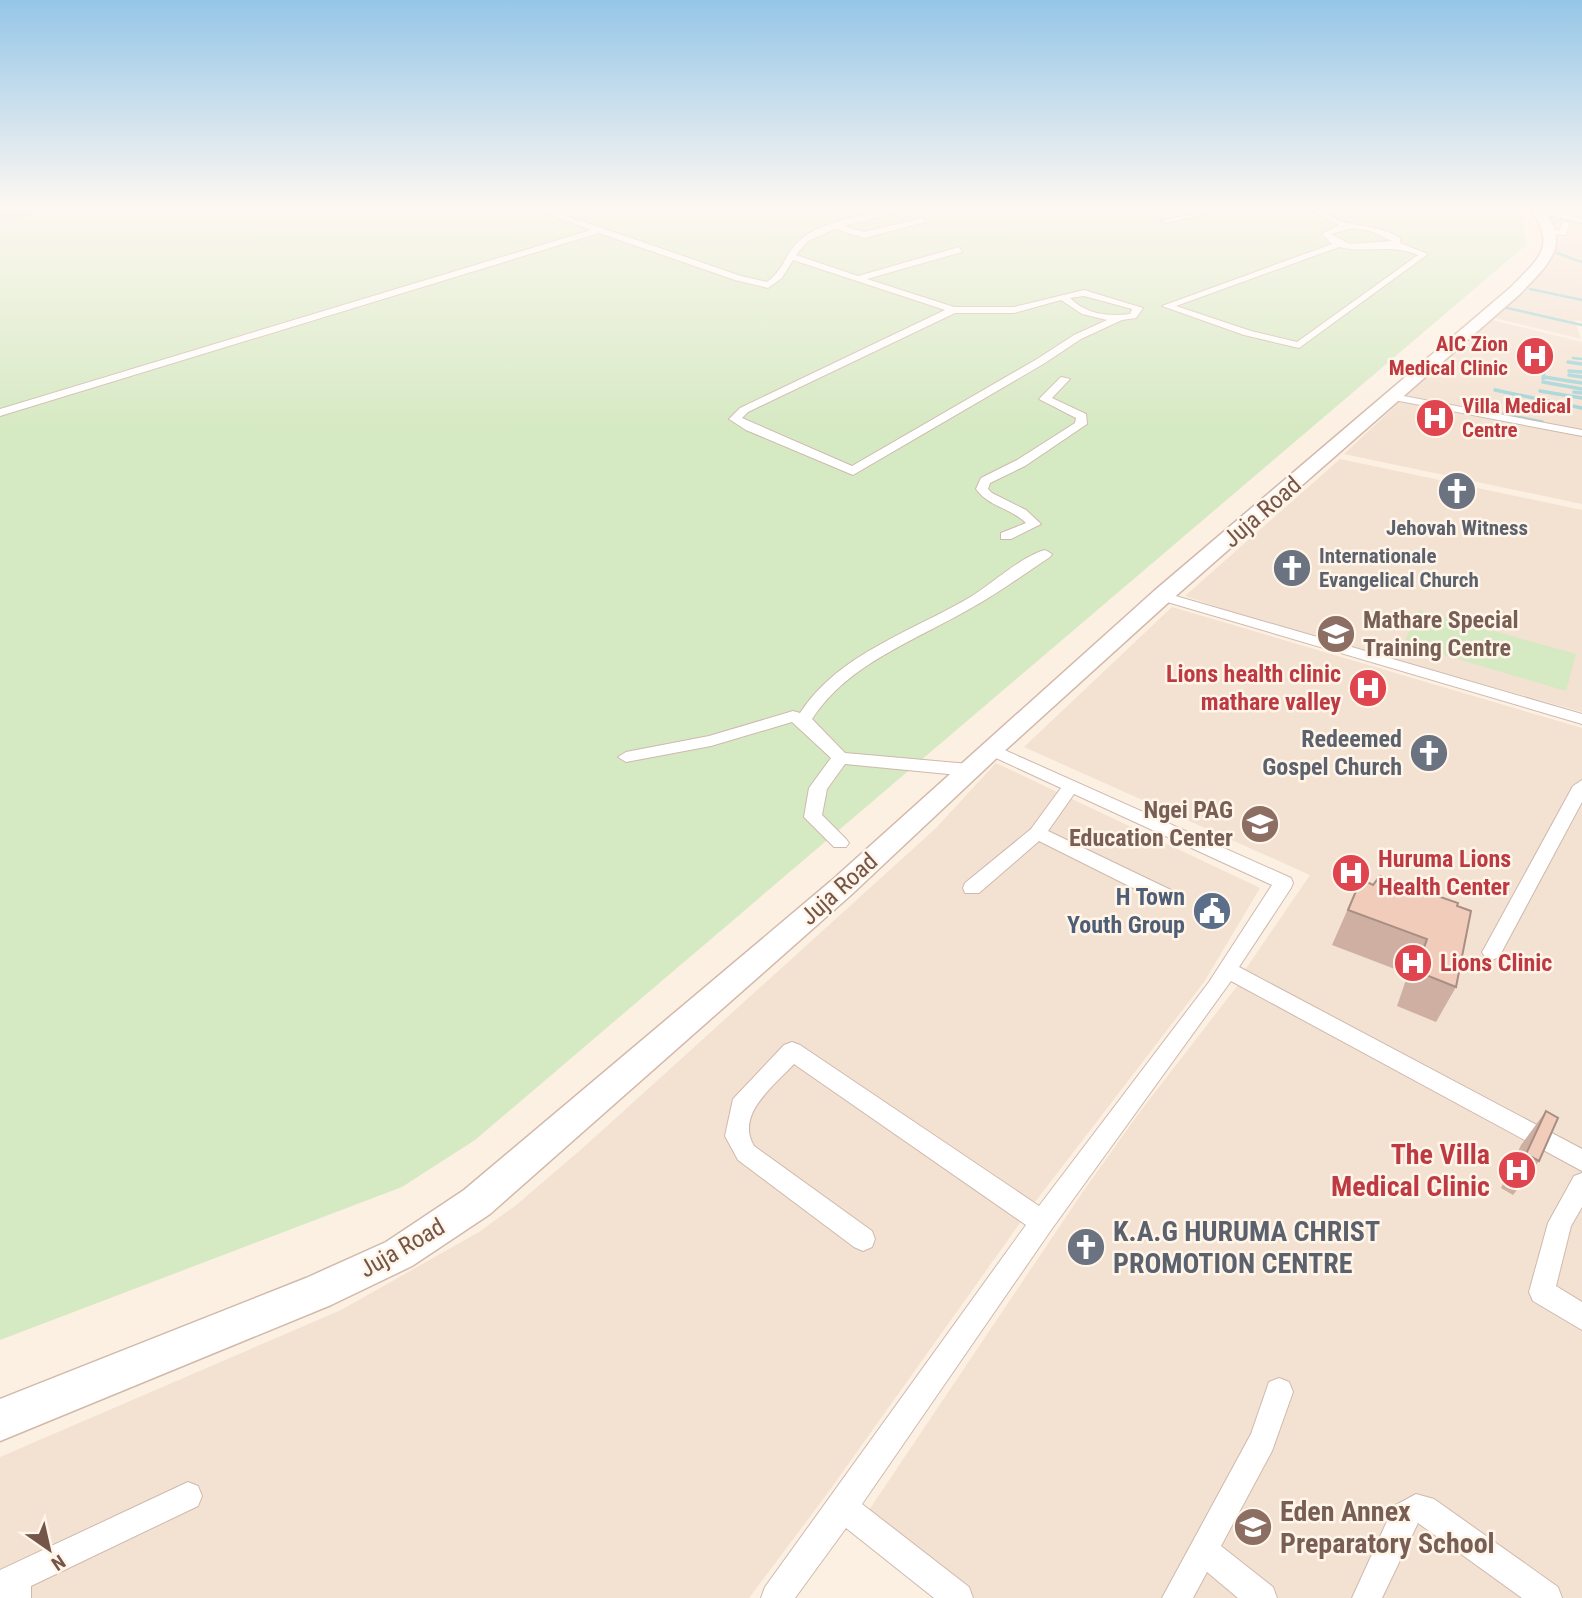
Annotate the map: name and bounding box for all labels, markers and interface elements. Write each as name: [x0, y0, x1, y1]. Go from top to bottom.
place label: AIC Zion Medical Clinic: [1389, 332, 1508, 380]
hospital icon: AIC Zion Medical Clinic: [1514, 335, 1556, 377]
place label: Villa Medical Centre: [1462, 394, 1571, 442]
hospital icon: Villa Medical Centre: [1414, 397, 1456, 439]
church icon: Jehovah Witness: [1436, 470, 1478, 512]
street label: Juja Road: [1217, 471, 1307, 553]
place label: Jehovah Witness: [1386, 516, 1528, 540]
place label: Internationale Evangelical Church: [1319, 544, 1479, 592]
church icon: Internationale Evangelical Church: [1271, 547, 1313, 589]
place label: Mathare Special Training Centre: [1363, 606, 1518, 662]
school or university icon: Mathare Special Training Centre: [1315, 613, 1357, 655]
place label: Lions health clinic mathare valley: [1166, 660, 1341, 716]
hospital icon: Lions health clinic mathare valley: [1347, 667, 1389, 709]
place label: Redeemed Gospel Church: [1262, 725, 1402, 781]
church icon: Redeemed Gospel Church: [1408, 732, 1450, 774]
place label: Ngei PAG Education Center: [1069, 796, 1233, 852]
school or university icon: Ngei PAG Education Center: [1239, 803, 1281, 845]
place label: Huruma Lions Health Center: [1378, 845, 1511, 901]
street label: Juja Road: [795, 847, 883, 931]
hospital icon: Huruma Lions Health Center: [1330, 852, 1372, 894]
place label: H Town Youth Group: [1067, 883, 1185, 939]
public building icon: H Town Youth Group: [1191, 890, 1233, 932]
hospital icon: Lions Clinic: [1392, 942, 1434, 984]
place label: Lions Clinic: [1440, 949, 1552, 977]
place label: The Villa Medical Clinic: [1331, 1138, 1490, 1203]
hospital icon: The Villa Medical Clinic: [1496, 1149, 1538, 1191]
street label: Juja Road: [354, 1212, 450, 1284]
place label: K.A.G HURUMA CHRIST PROMOTION CENTRE: [1113, 1215, 1380, 1280]
church icon: K.A.G HURUMA CHRIST PROMOTION CENTRE: [1065, 1226, 1107, 1268]
place label: Eden Annex Preparatory School: [1280, 1495, 1495, 1560]
school or university icon: Eden Annex Preparatory School: [1232, 1506, 1274, 1548]
north arrow: [14, 1514, 84, 1584]
text: N: [47, 1550, 69, 1575]

